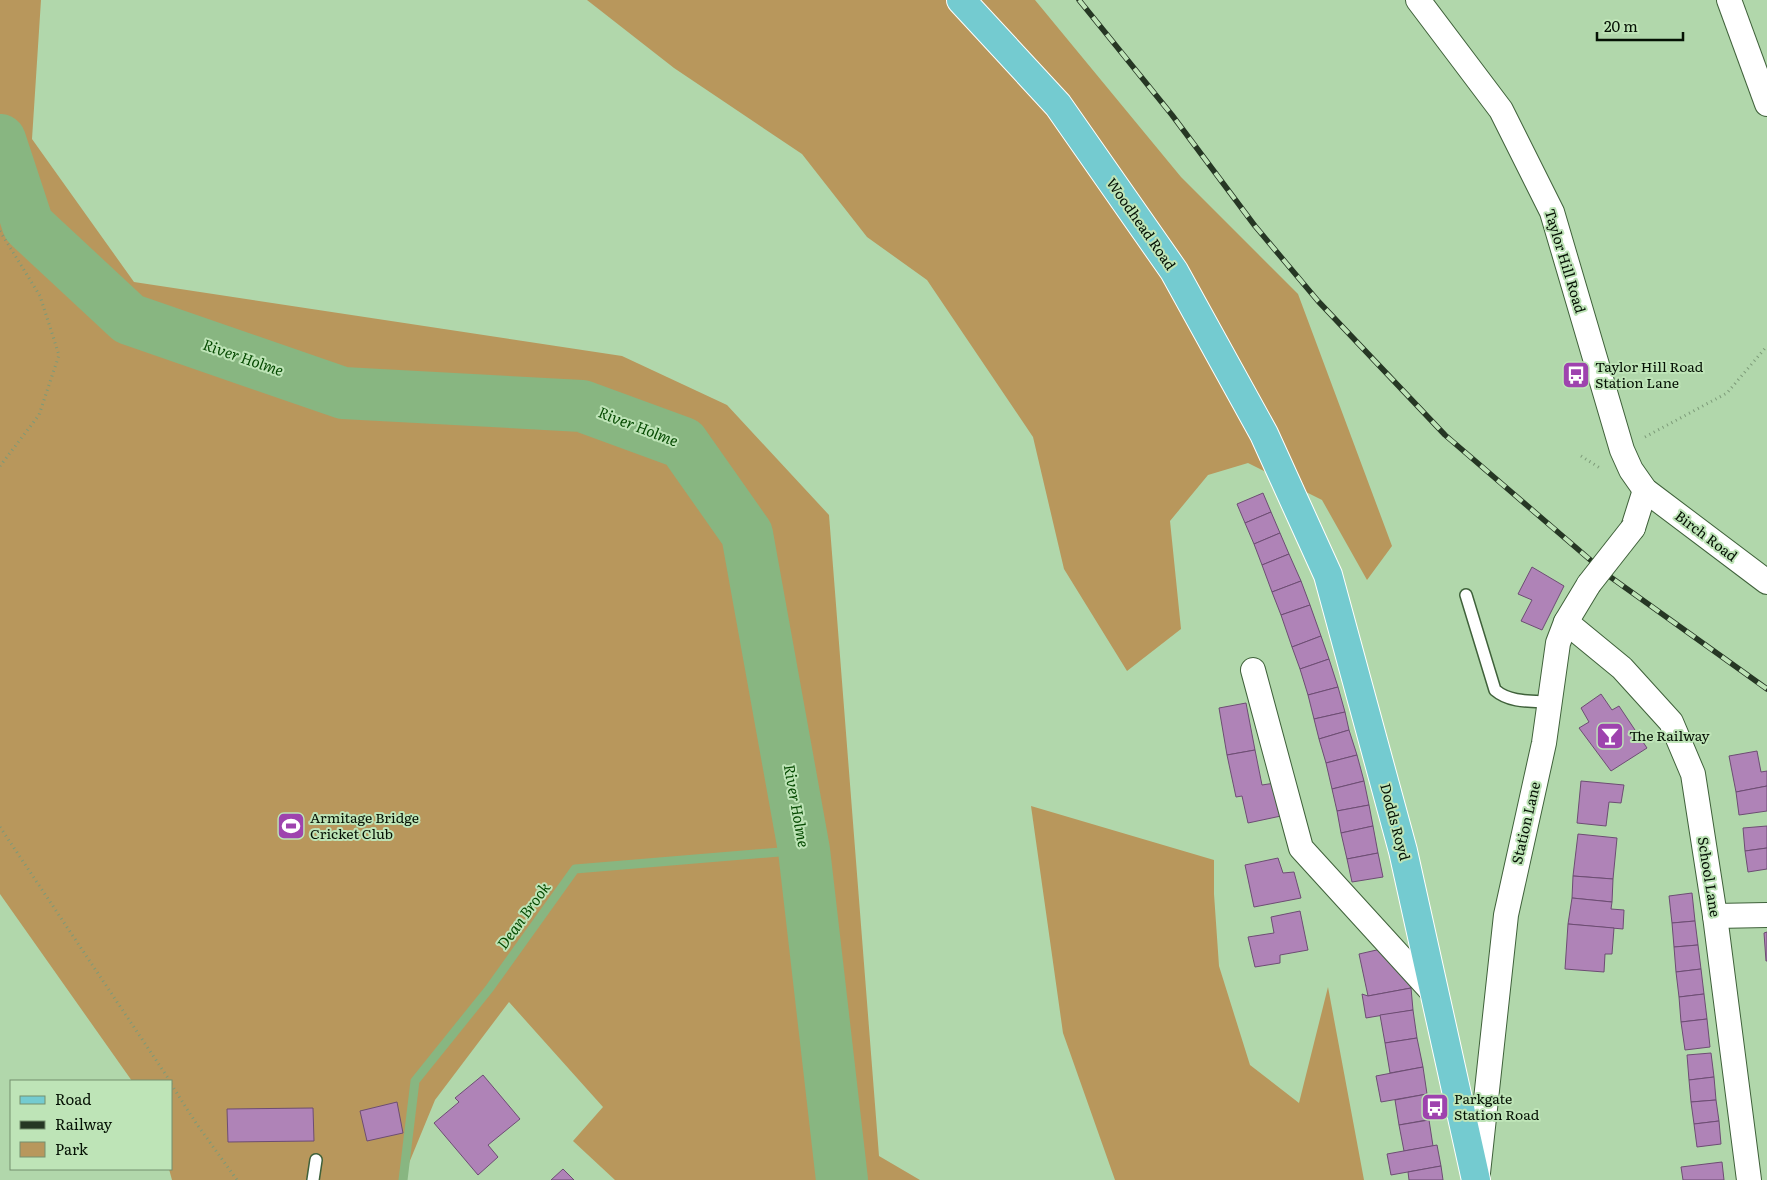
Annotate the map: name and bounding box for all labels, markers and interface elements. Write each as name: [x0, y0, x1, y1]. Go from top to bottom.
scale bar: [1597, 10, 1683, 42]
text: 20 m: [1604, 14, 1638, 37]
street label: Woodhead Road: [1103, 173, 1181, 274]
street label: Taylor Hill Road: [1541, 206, 1591, 316]
water label: River Holme: [200, 332, 287, 381]
place label: Taylor Hill Road Station Lane: [1595, 356, 1704, 392]
bus stop icon: Taylor Hill Road Station Lane: [1561, 360, 1591, 390]
water label: River Holme: [595, 400, 682, 451]
street label: Birch Road: [1671, 505, 1742, 566]
bar icon: The Railway: [1595, 721, 1625, 751]
place label: The Railway: [1629, 725, 1711, 745]
water label: River Holme: [779, 762, 816, 849]
street label: Station Lane: [1506, 780, 1544, 866]
street label: Dodds Royd: [1376, 781, 1416, 863]
place label: Armitage Bridge Cricket Club: [310, 807, 419, 843]
sports icon: Armitage Bridge Cricket Club: [276, 811, 306, 841]
street label: School Lane: [1694, 835, 1726, 918]
water label: Dean Brook: [491, 876, 555, 953]
legend: [10, 1080, 172, 1170]
text: Road: [55, 1087, 91, 1110]
place label: Parkgate Station Road: [1454, 1088, 1540, 1124]
bus stop icon: Parkgate Station Road: [1420, 1092, 1450, 1122]
text: Railway: [55, 1112, 113, 1135]
text: Park: [55, 1137, 89, 1160]

